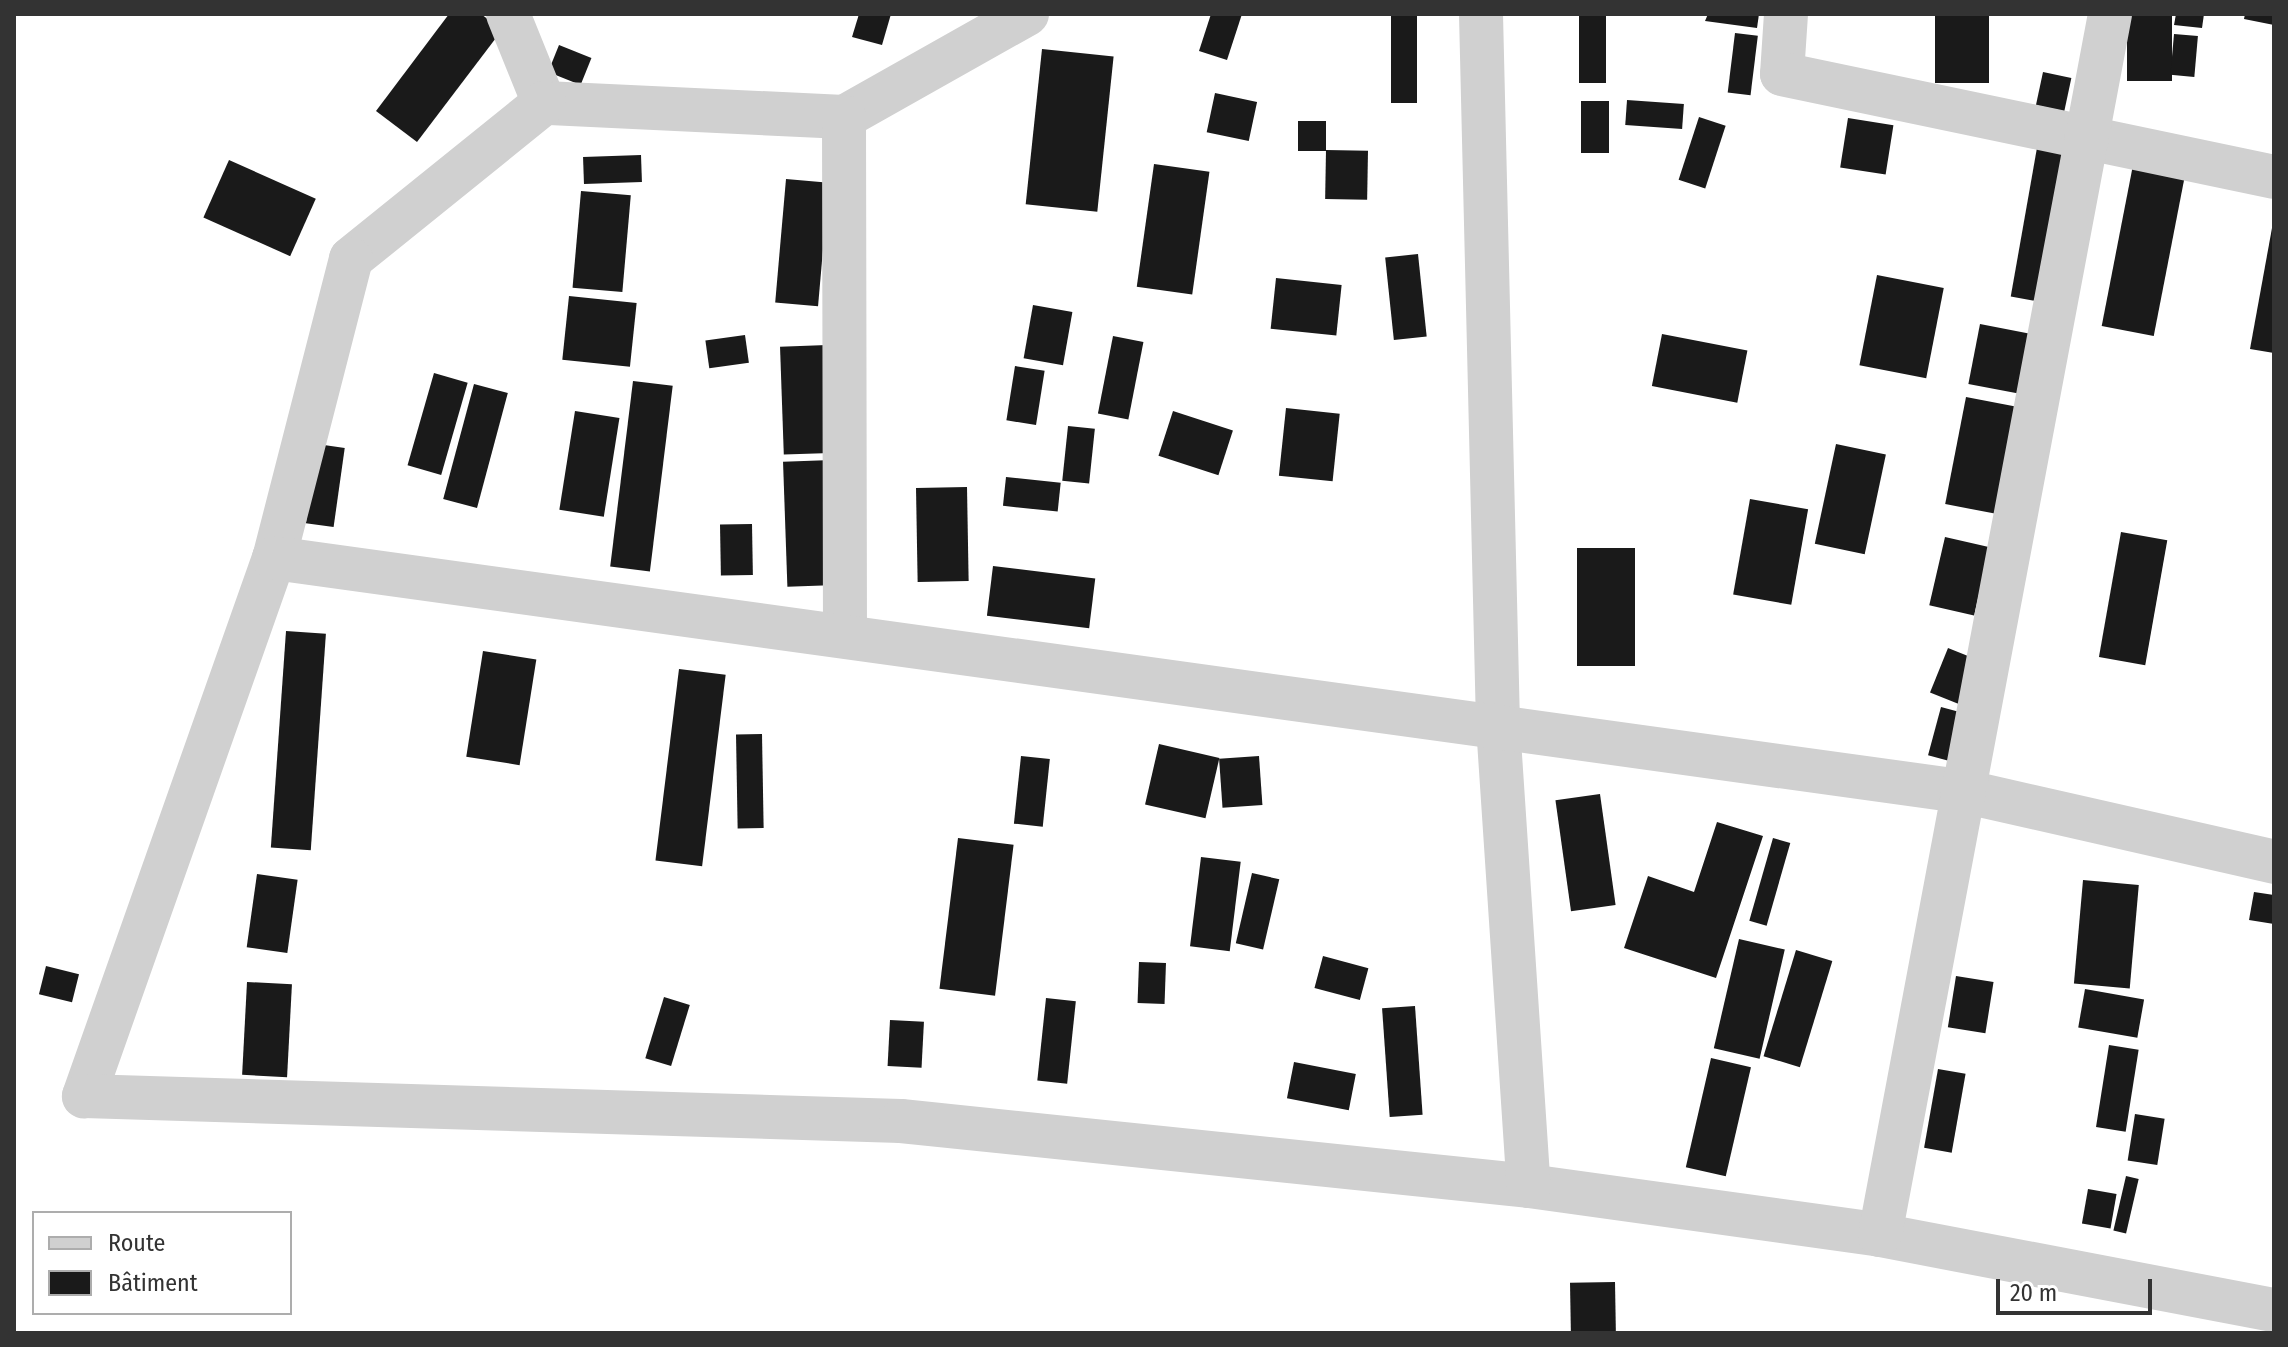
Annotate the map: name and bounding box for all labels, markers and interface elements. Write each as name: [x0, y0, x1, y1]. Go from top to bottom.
legend: [32, 1211, 292, 1315]
text: Route: [108, 1229, 165, 1257]
scale bar: [2000, 1263, 2156, 1313]
text: Bâtiment: [108, 1269, 198, 1297]
text: 20 m: [2010, 1279, 2057, 1307]

